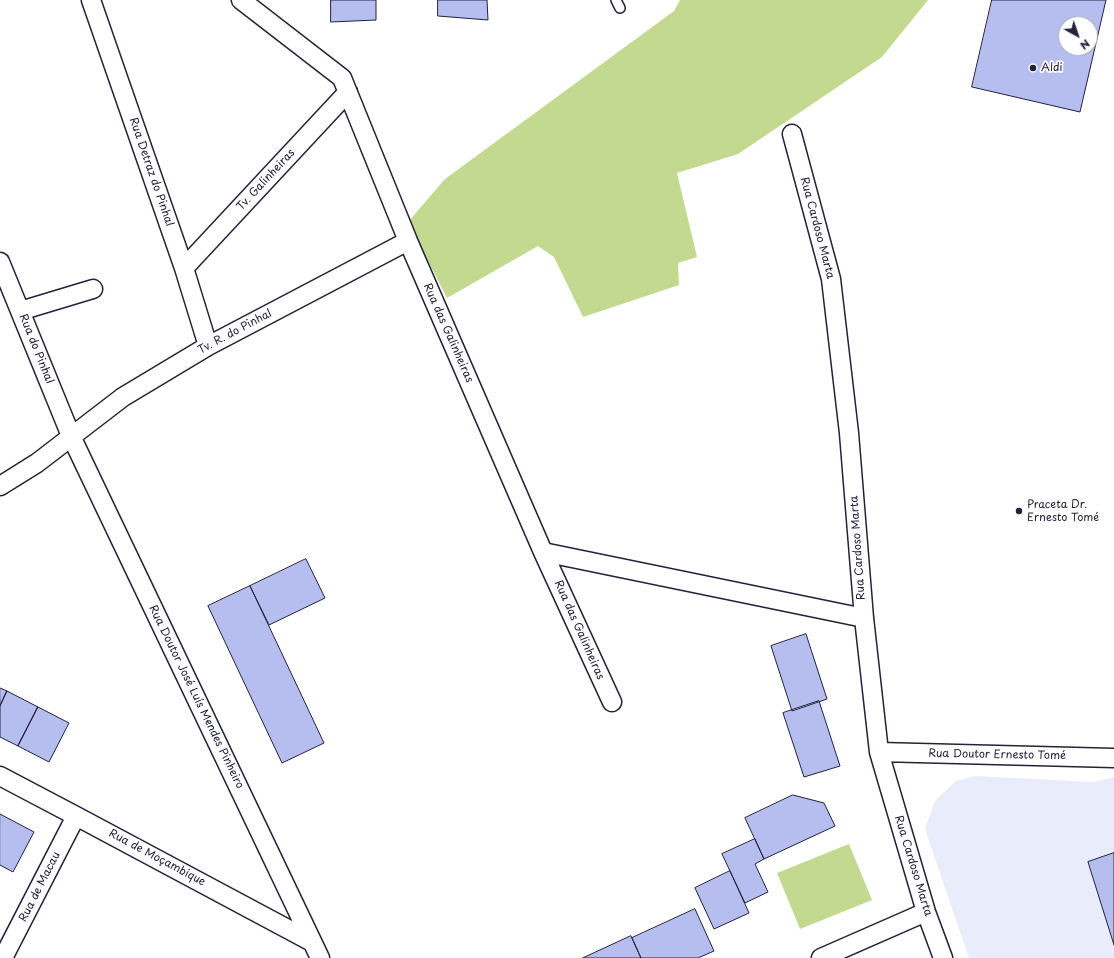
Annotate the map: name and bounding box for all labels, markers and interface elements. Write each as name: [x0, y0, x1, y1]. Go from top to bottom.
north arrow: [1058, 16, 1098, 56]
text: N: [1077, 35, 1094, 54]
place label: Aldi: [1041, 61, 1062, 75]
marker: Aldi: [1028, 63, 1038, 73]
street label: Rua Detraz do Pinhal: [126, 116, 176, 228]
street label: Tv. Galinheiras: [234, 147, 298, 213]
street label: Rua Cardoso Marta: [797, 176, 837, 280]
street label: Rua das Galinheiras: [420, 281, 476, 385]
street label: Tv. R. do Pinhal: [196, 307, 274, 357]
street label: Rua do Pinhal: [16, 312, 56, 386]
street label: Rua Cardoso Marta: [848, 495, 868, 601]
place label: Praceta Dr. Ernesto Tomé: [1027, 498, 1099, 524]
marker: Praceta Dr. Ernesto Tomé: [1014, 506, 1024, 516]
street label: Rua das Galinheiras: [551, 578, 607, 682]
street label: Rua Doutor José Luís Mendes Pinheiro: [146, 603, 246, 791]
street label: Rua Doutor Ernesto Tomé: [928, 747, 1066, 763]
street label: Rua Cardoso Marta: [891, 814, 935, 918]
street label: Rua de Moçambique: [106, 827, 208, 889]
street label: Rua de Macau: [17, 850, 63, 924]

